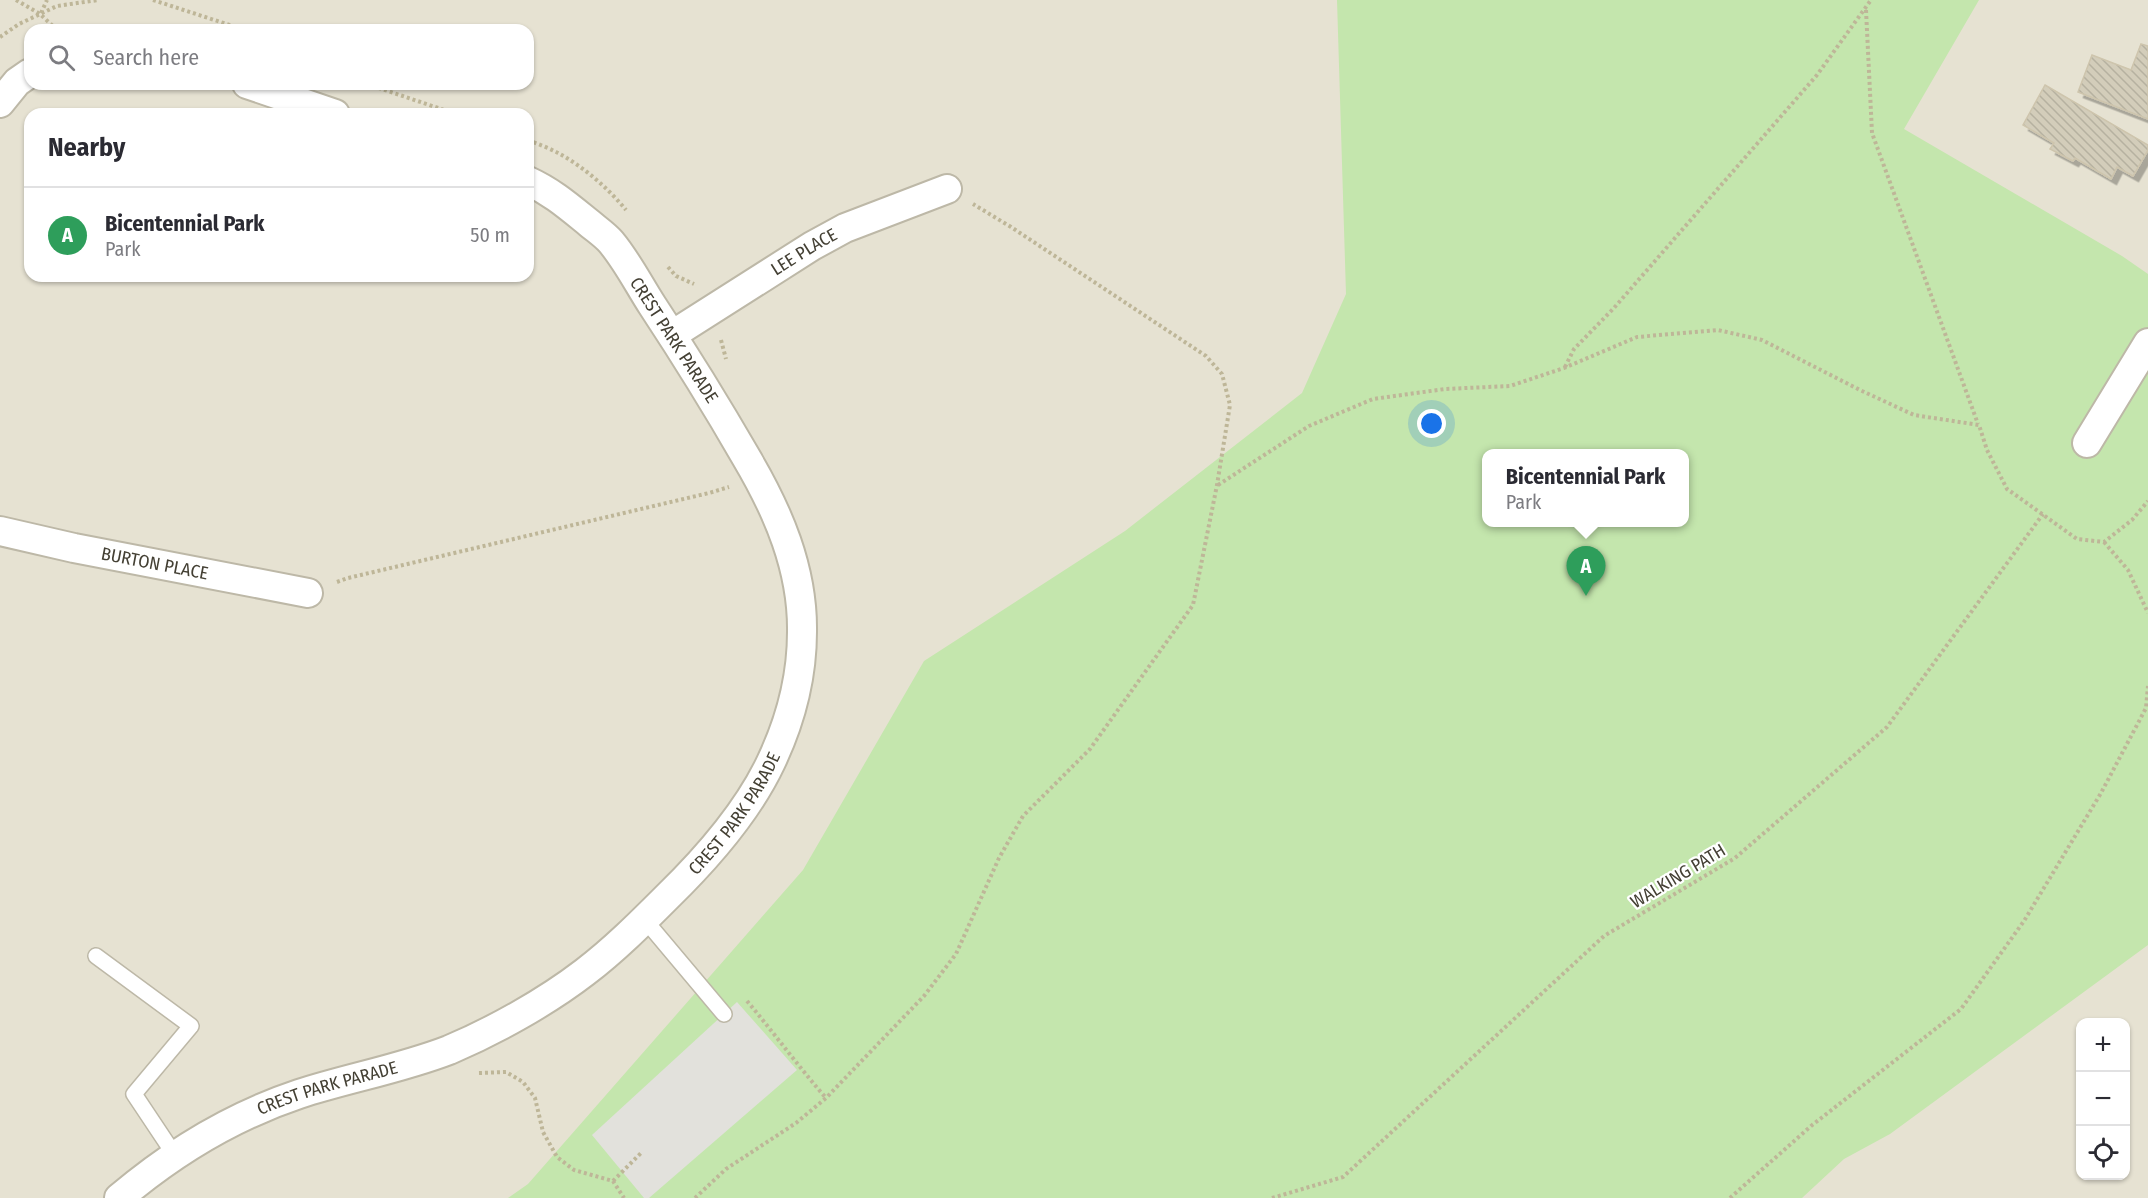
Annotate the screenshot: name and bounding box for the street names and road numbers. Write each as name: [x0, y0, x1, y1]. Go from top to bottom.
street label: LEE PLACE: [767, 223, 841, 280]
street label: CREST PARK PARADE: [625, 273, 723, 407]
street label: BURTON PLACE: [99, 542, 210, 585]
street label: CREST PARK PARADE: [684, 749, 785, 879]
street label: WALKING PATH: [1627, 839, 1729, 913]
street label: CREST PARK PARADE: [254, 1056, 400, 1120]

